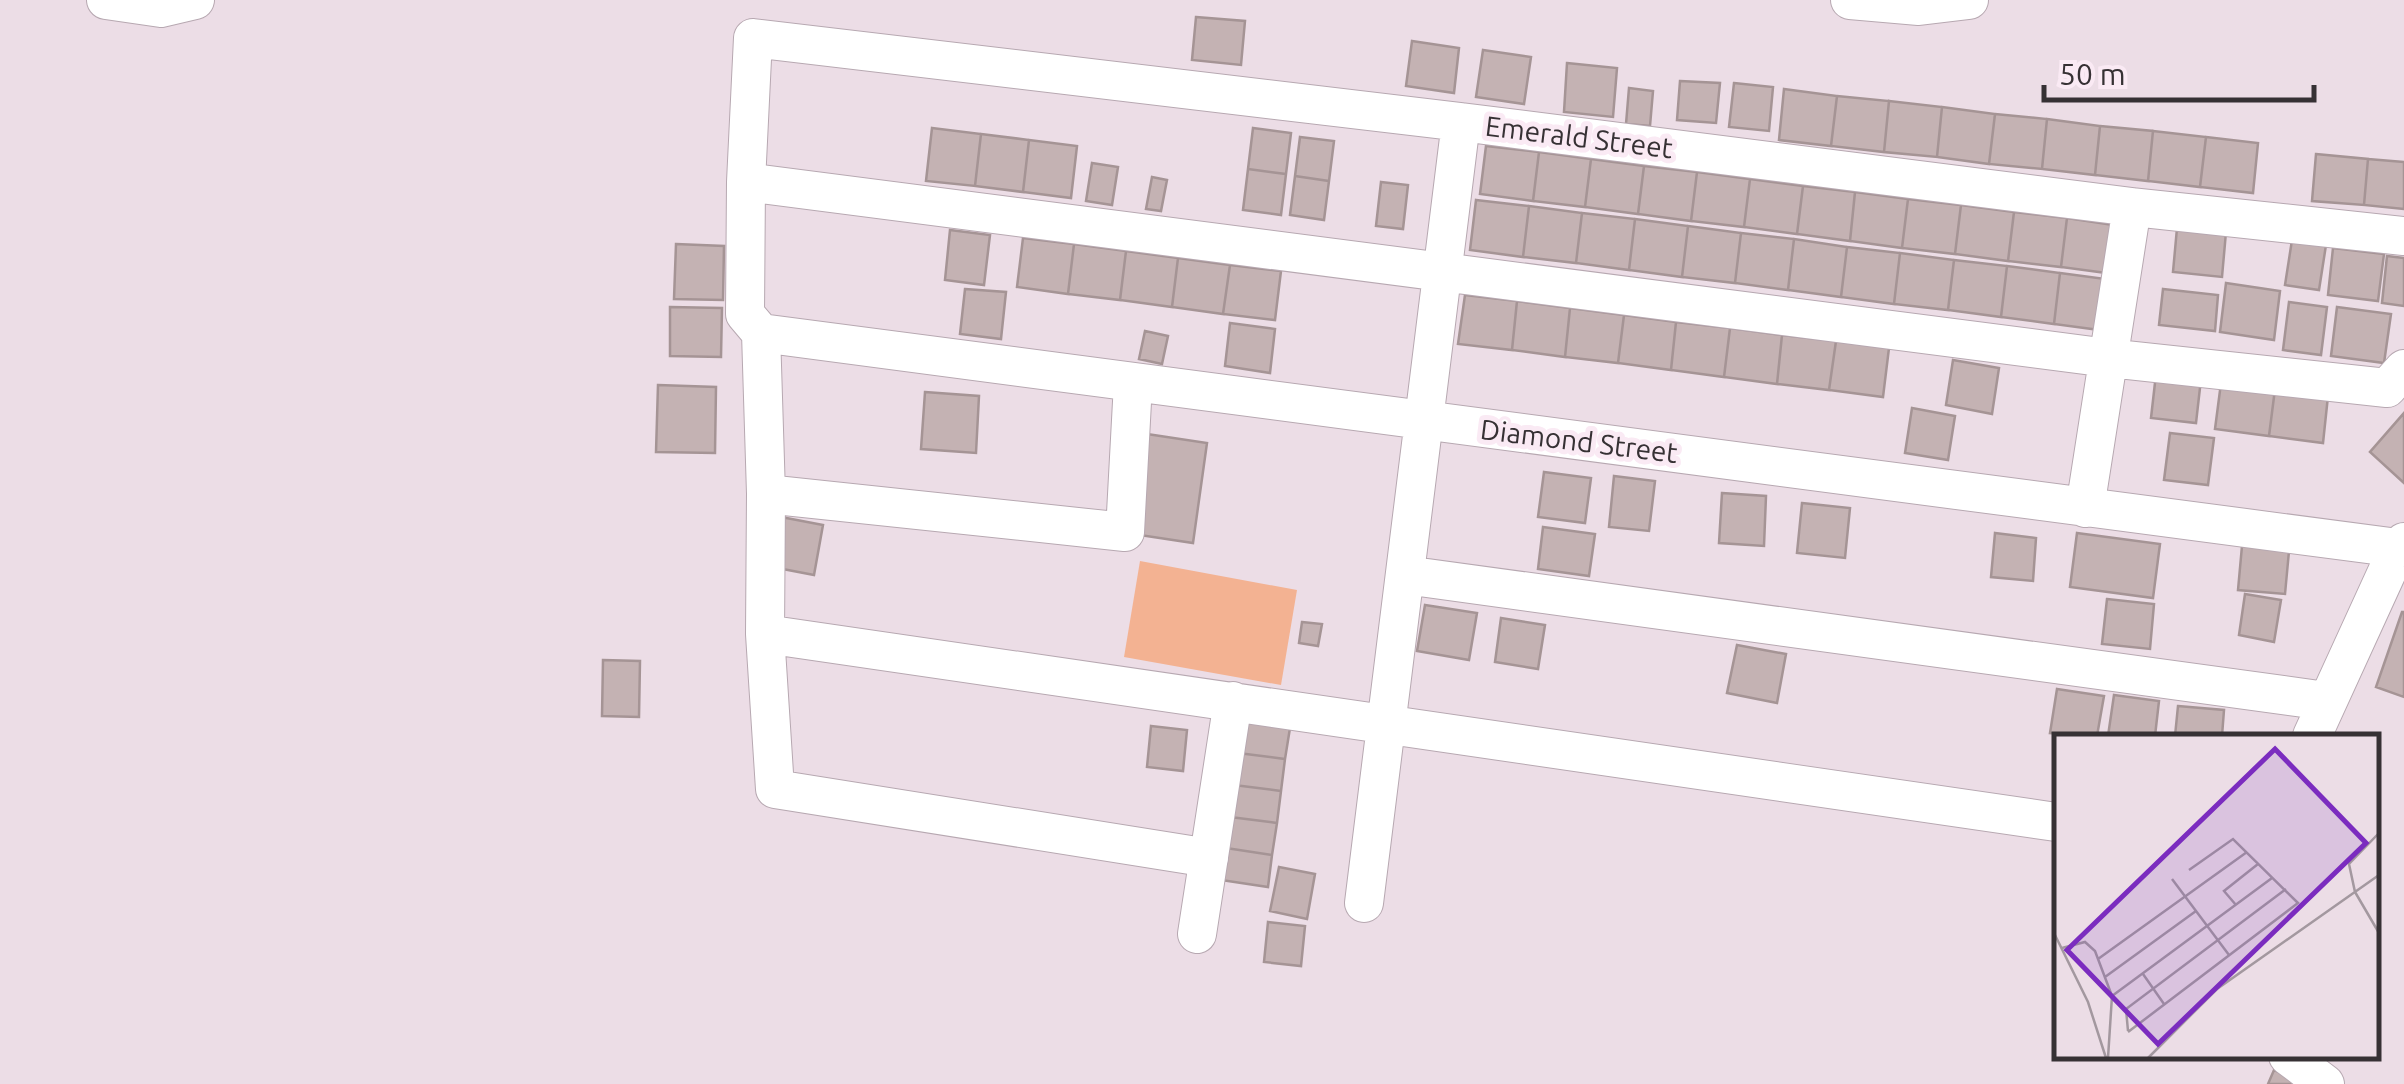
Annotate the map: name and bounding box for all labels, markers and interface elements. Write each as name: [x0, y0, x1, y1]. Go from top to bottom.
scale bar: [2044, 40, 2314, 102]
text: 50 m: [2059, 57, 2126, 91]
street label: Emerald Street: [1484, 110, 1675, 163]
street label: Diamond Street: [1479, 413, 1679, 468]
inset map: [2054, 734, 2379, 1059]

